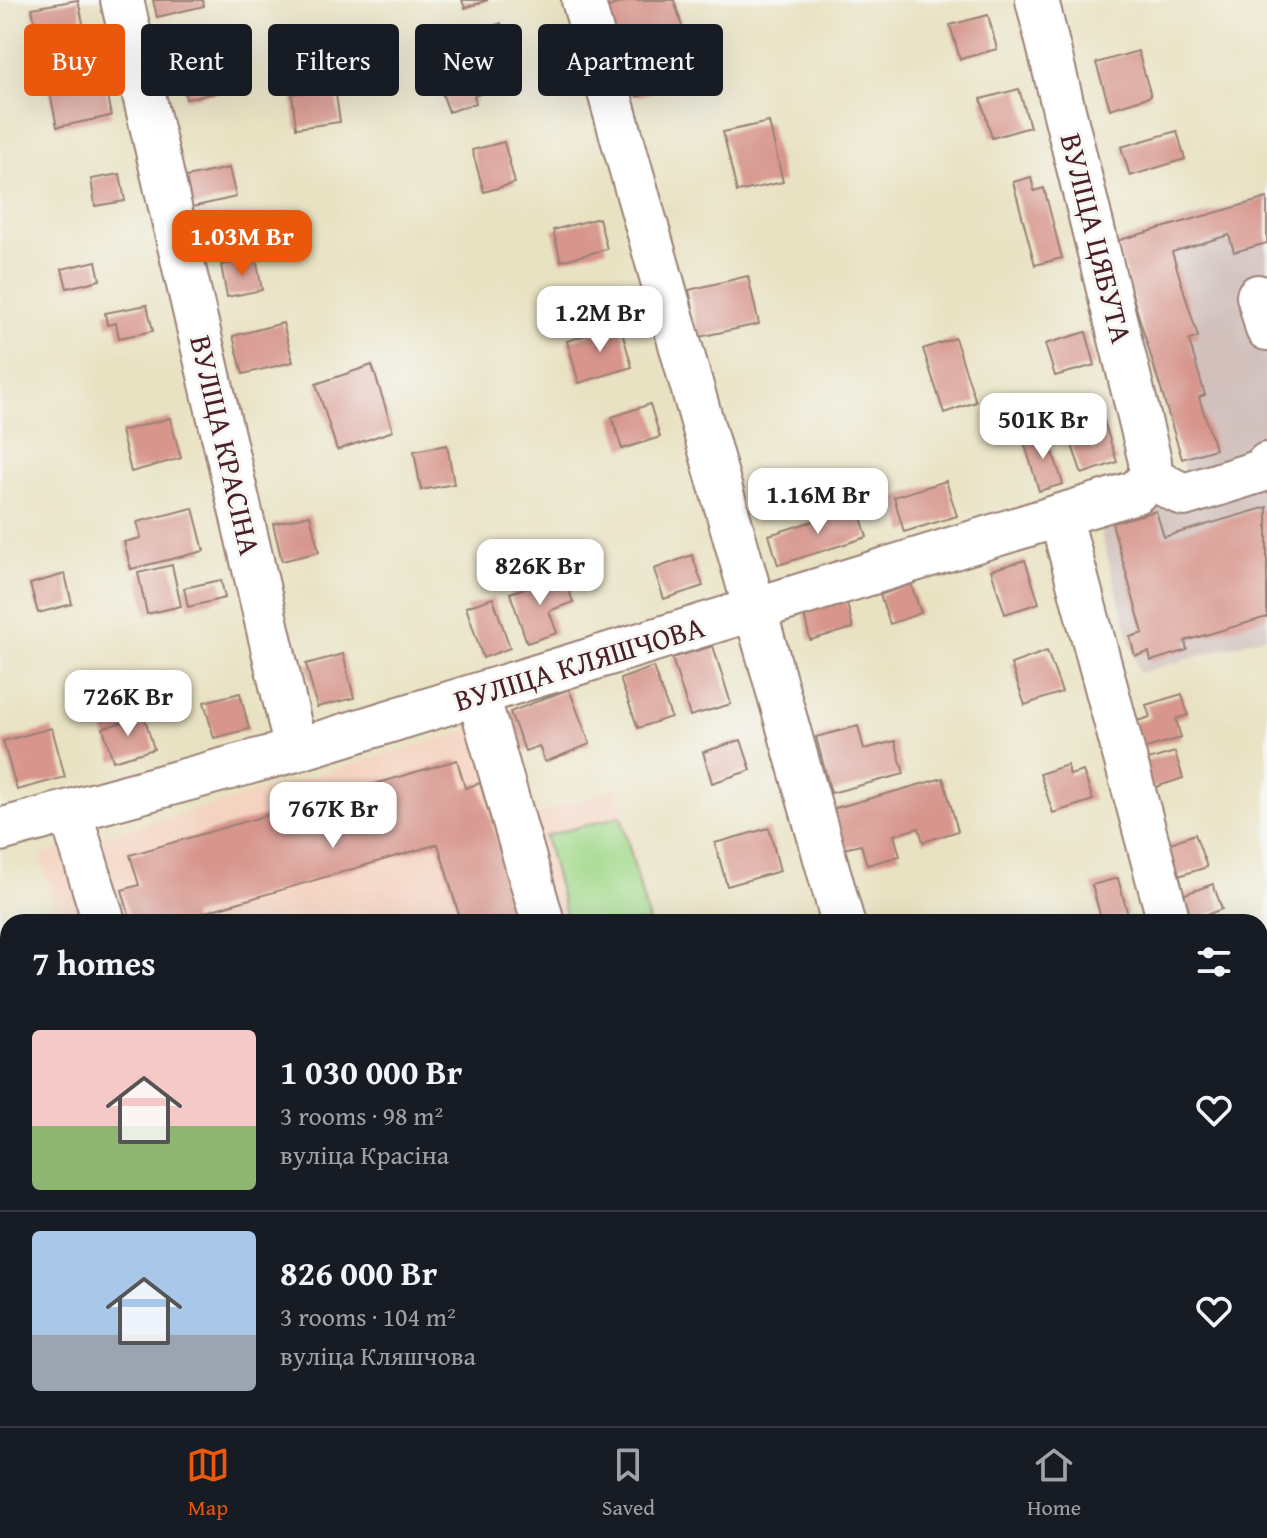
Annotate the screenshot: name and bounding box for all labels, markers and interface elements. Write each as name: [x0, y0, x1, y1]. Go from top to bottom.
chip: Buy: [24, 24, 125, 96]
chip: Rent: [141, 24, 252, 96]
chip: Filters: [268, 24, 399, 96]
chip: New: [415, 24, 522, 96]
chip: Apartment: [538, 24, 723, 96]
street label: ВУЛІЦА ЦЯБУТА: [1050, 128, 1144, 348]
pin: 1.03M Br: [159, 210, 325, 278]
text: 1.03M Br: [190, 216, 294, 255]
pin: 1.2M Br: [526, 286, 674, 354]
text: 1.2M Br: [555, 292, 645, 331]
street label: ВУЛІЦА КРАСІНА: [179, 331, 273, 559]
pin: 501K Br: [969, 393, 1117, 461]
text: 501K Br: [998, 399, 1088, 438]
pin: 1.16M Br: [735, 468, 901, 536]
text: 1.16M Br: [766, 474, 870, 513]
pin: 826K Br: [466, 539, 614, 607]
text: 826K Br: [495, 545, 585, 584]
street label: ВУЛІЦА КЛЯШЧОВА: [448, 604, 710, 722]
pin: 726K Br: [54, 670, 202, 738]
text: 726K Br: [83, 676, 173, 715]
pin: 767K Br: [259, 782, 407, 850]
text: 767K Br: [288, 788, 378, 827]
text: 7 homes: [32, 938, 156, 987]
icon: filters: [1192, 940, 1236, 984]
text: 1 030 000 Br: [280, 1047, 462, 1096]
icon: home: [96, 1062, 192, 1158]
icon: heart: [1192, 1088, 1236, 1132]
text: 3 rooms · 98 m²: [280, 1096, 443, 1135]
text: вуліца Красіна: [280, 1135, 449, 1174]
text: 826 000 Br: [280, 1248, 437, 1297]
icon: home: [96, 1263, 192, 1359]
icon: heart: [1192, 1289, 1236, 1333]
text: 3 rooms · 104 m²: [280, 1297, 456, 1336]
text: вуліца Кляшчова: [280, 1336, 476, 1375]
tab: Map: [186, 1443, 230, 1523]
tab: Saved: [602, 1443, 655, 1523]
tab: Home: [1027, 1443, 1081, 1523]

